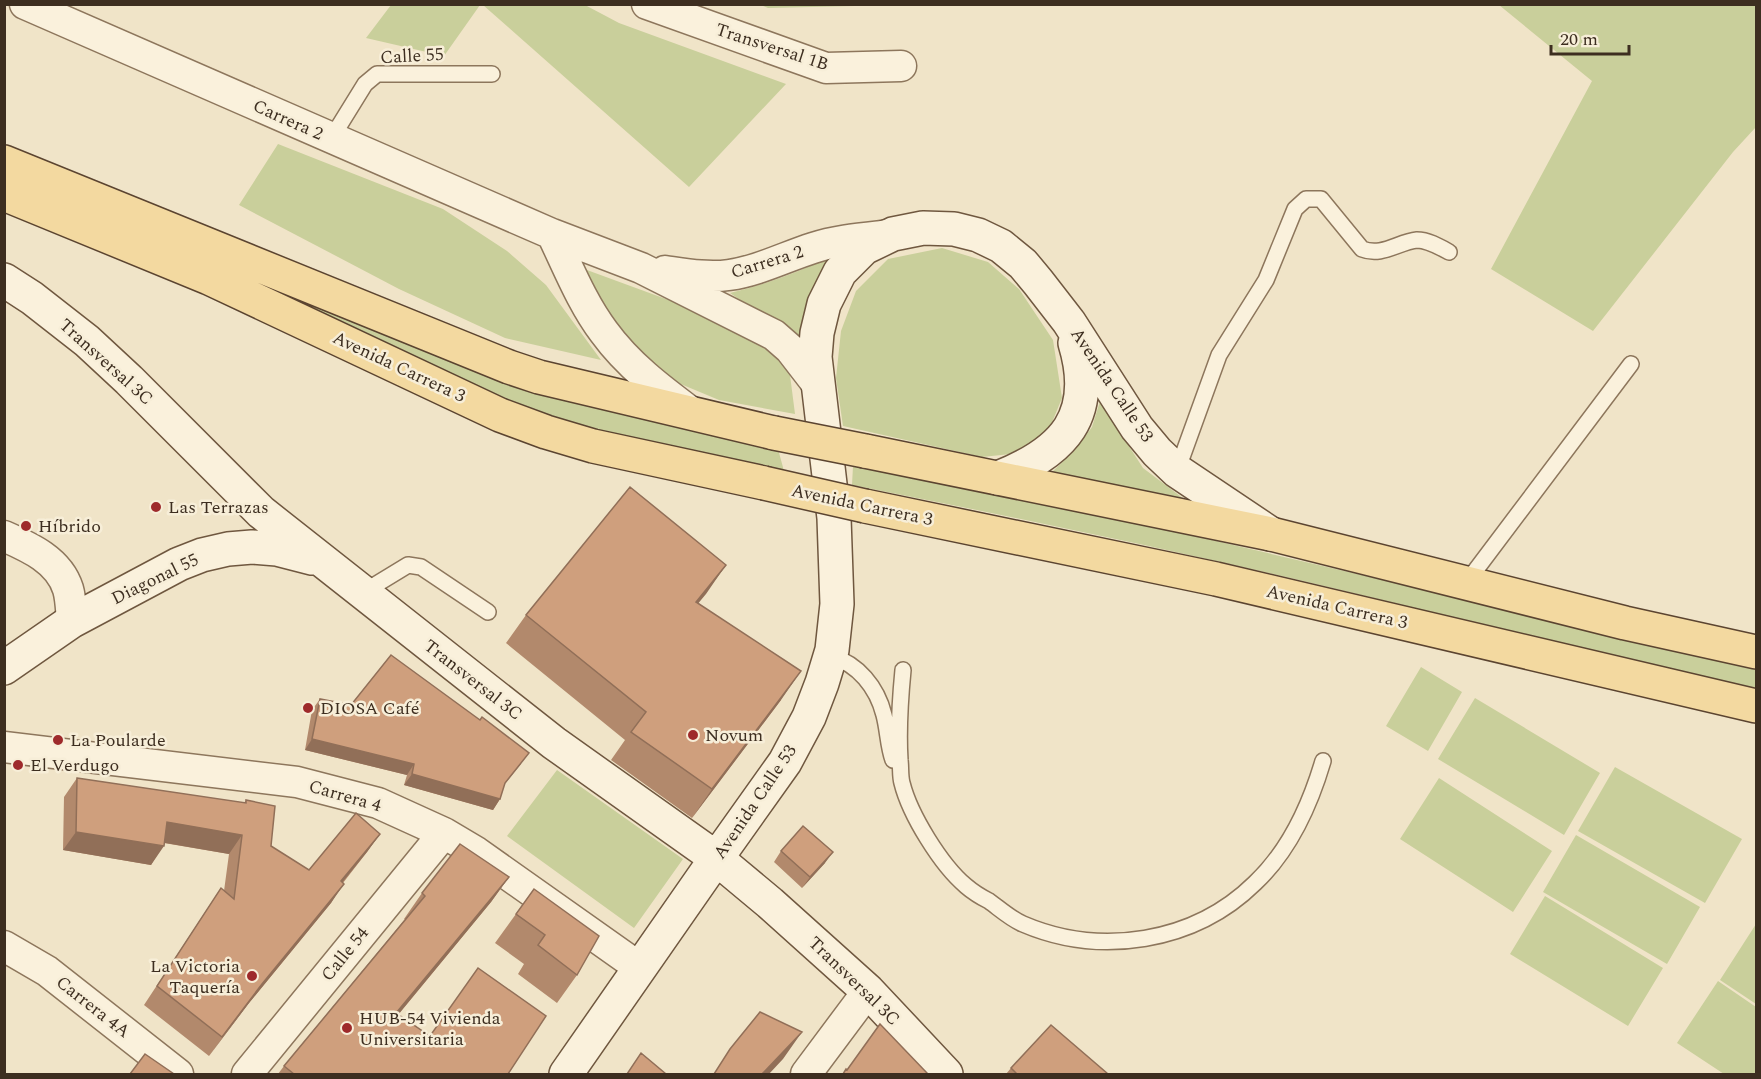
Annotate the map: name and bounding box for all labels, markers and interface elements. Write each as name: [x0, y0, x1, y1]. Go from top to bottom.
street label: Transversal 1B: [712, 16, 832, 78]
scale bar: [1551, 18, 1629, 56]
text: 20 m: [1560, 26, 1598, 53]
street label: Calle 55: [380, 41, 444, 71]
street label: Carrera 2: [248, 93, 328, 147]
street label: Carrera 2: [727, 238, 807, 286]
street label: Transversal 3C: [53, 312, 159, 412]
street label: Avenida Calle 53: [1064, 322, 1160, 448]
street label: Avenida Carrera 3: [328, 324, 470, 410]
street label: Avenida Carrera 3: [789, 477, 935, 533]
place label: Las Terrazas: [168, 494, 269, 521]
marker: Las Terrazas: [149, 500, 163, 514]
place label: Híbrido: [38, 513, 101, 540]
marker: Híbrido: [19, 519, 33, 533]
street label: Diagonal 55: [107, 546, 203, 612]
street label: Avenida Carrera 3: [1264, 578, 1410, 636]
street label: Transversal 3C: [418, 633, 528, 727]
place label: DIOSA Café: [320, 695, 420, 722]
marker: DIOSA Café: [301, 701, 315, 715]
place label: Novum: [705, 722, 763, 749]
place label: La Poularde: [70, 727, 166, 754]
marker: Novum: [686, 728, 700, 742]
marker: La Poularde: [51, 733, 65, 747]
street label: Avenida Calle 53: [707, 739, 803, 865]
place label: El Verdugo: [30, 752, 119, 779]
marker: El Verdugo: [11, 758, 25, 772]
street label: Carrera 4: [305, 773, 385, 819]
street label: Calle 54: [315, 921, 375, 987]
street label: Transversal 3C: [802, 930, 906, 1032]
place label: La Victoria Taquería: [150, 953, 240, 1001]
street label: Carrera 4A: [50, 969, 136, 1045]
marker: La Victoria Taquería: [245, 969, 259, 983]
place label: HUB-54 Vivienda Universitaria: [359, 1005, 501, 1053]
marker: HUB-54 Vivienda Universitaria: [340, 1021, 354, 1035]

